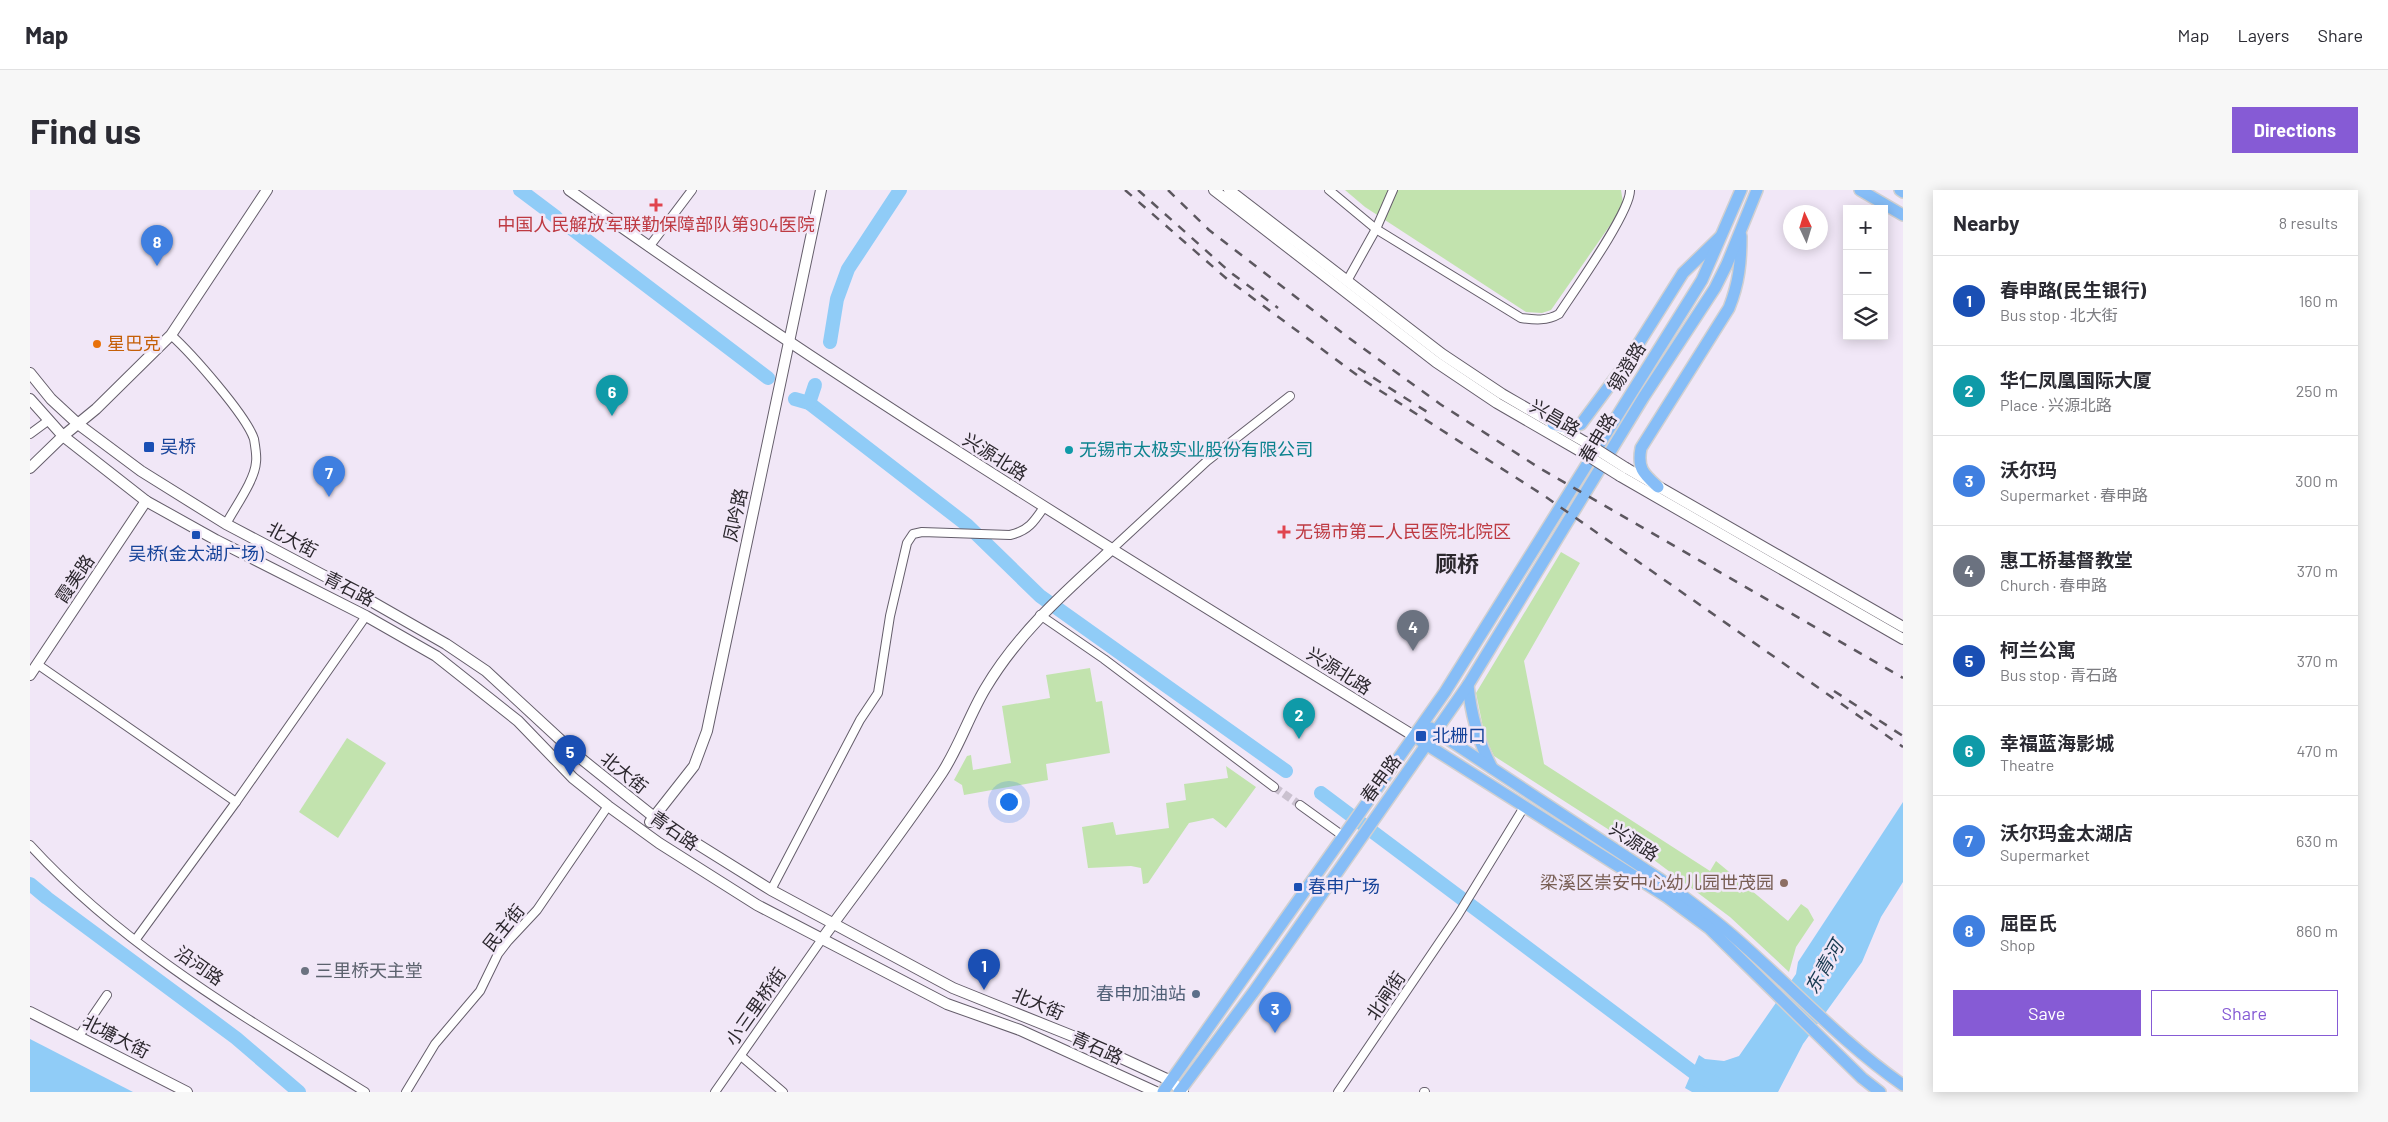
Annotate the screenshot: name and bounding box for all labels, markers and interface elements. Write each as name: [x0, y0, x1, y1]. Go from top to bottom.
text: Map: [25, 20, 68, 49]
text: Map: [2177, 24, 2209, 46]
text: Layers: [2237, 24, 2290, 46]
text: Share: [2318, 24, 2363, 46]
button: Directions: [2232, 107, 2358, 153]
text: Find us: [30, 109, 141, 151]
marker: 中国人民解放军联勤保障部队第904医院: [649, 198, 663, 212]
north arrow: [1783, 205, 1828, 250]
map controls: [1843, 205, 1888, 340]
button: +: [1843, 205, 1888, 250]
text: Nearby: [1953, 210, 2019, 235]
place label: 中国人民解放军联勤保障部队第904医院: [497, 213, 815, 235]
text: 8 results: [2279, 213, 2338, 232]
pin: 8: [141, 225, 173, 266]
button: −: [1843, 250, 1888, 295]
text: 春申路(民生银行): [2000, 278, 2146, 301]
text: 1: [1966, 291, 1972, 310]
text: 160 m: [2299, 291, 2338, 310]
button: layers: [1843, 295, 1888, 340]
text: Bus stop · 北大街: [2000, 305, 2118, 324]
place label: 星巴克: [107, 332, 161, 354]
marker: 星巴克: [91, 338, 103, 350]
street label: 锡澄路: [1603, 338, 1650, 395]
text: 华仁凤凰国际大厦: [2000, 368, 2152, 391]
pin: 6: [596, 375, 628, 416]
text: 2: [1965, 381, 1973, 400]
text: 250 m: [2296, 381, 2338, 400]
street label: 兴昌路: [1527, 394, 1584, 440]
text: Place · 兴源北路: [2000, 395, 2112, 414]
street label: 春申路: [1574, 409, 1620, 466]
street label: 兴源北路: [959, 428, 1032, 485]
place label: 吴桥: [160, 435, 196, 457]
place label: 无锡市太极实业股份有限公司: [1079, 438, 1313, 460]
marker: 吴桥: [142, 440, 156, 454]
marker: 无锡市太极实业股份有限公司: [1063, 444, 1075, 456]
pin: 7: [313, 456, 345, 497]
text: 沃尔玛: [2000, 458, 2057, 481]
text: 3: [1965, 471, 1973, 490]
text: 300 m: [2295, 471, 2338, 490]
text: Supermarket · 春申路: [2000, 485, 2148, 504]
street label: 凤吟路: [719, 486, 751, 543]
street label: 北大街: [263, 517, 321, 562]
place label: 无锡市第二人民医院北院区: [1295, 520, 1511, 542]
marker: 无锡市第二人民医院北院区: [1277, 525, 1291, 539]
marker: 吴桥(金太湖广场): [190, 529, 202, 541]
place label: 吴桥(金太湖广场): [128, 542, 264, 564]
text: 惠工桥基督教堂: [2000, 548, 2133, 571]
street label: 霞美路: [50, 550, 98, 607]
district label: 顾桥: [1435, 550, 1479, 576]
text: 4: [1964, 561, 1974, 580]
text: 370 m: [2297, 561, 2338, 580]
street label: 青石路: [320, 566, 379, 610]
text: Church · 春申路: [2000, 575, 2107, 594]
pin: 4: [1397, 610, 1429, 651]
text: 柯兰公寓: [2000, 638, 2076, 661]
street label: 兴源北路: [1303, 642, 1376, 699]
text: 5: [1965, 651, 1973, 670]
text: 370 m: [2297, 651, 2338, 670]
text: Bus stop · 青石路: [2000, 665, 2118, 684]
pin: 2: [1283, 698, 1315, 739]
place label: 北栅口: [1432, 724, 1486, 746]
marker: 北栅口: [1414, 729, 1428, 743]
text: 幸福蓝海影城: [2000, 731, 2114, 754]
pin: 5: [554, 735, 586, 776]
text: 6: [1965, 741, 1973, 760]
text: 470 m: [2297, 741, 2338, 760]
street label: 北大街: [597, 747, 653, 798]
street label: 春申路: [1355, 750, 1405, 807]
text: Theatre: [2000, 755, 2054, 774]
your location: [996, 789, 1022, 815]
street label: 青石路: [646, 806, 703, 855]
street label: 兴源路: [1606, 817, 1663, 865]
text: 沃尔玛金太湖店: [2000, 821, 2133, 844]
text: 7: [1965, 831, 1973, 850]
text: 630 m: [2296, 831, 2338, 850]
text: Supermarket: [2000, 845, 2090, 864]
place label: 梁溪区崇安中心幼儿园世茂园: [1540, 871, 1774, 893]
place label: 春申广场: [1308, 875, 1380, 897]
marker: 梁溪区崇安中心幼儿园世茂园: [1778, 877, 1790, 889]
marker: 春申广场: [1292, 881, 1304, 893]
street label: 民主街: [478, 899, 529, 955]
text: 屈臣氏: [2000, 911, 2057, 934]
text: 8: [1965, 921, 1973, 940]
text: 860 m: [2296, 921, 2338, 940]
water label: 东青河: [1799, 933, 1850, 997]
text: Shop: [2000, 935, 2035, 954]
street label: 沿河路: [171, 941, 228, 990]
pin: 1: [968, 949, 1000, 990]
place label: 三里桥天主堂: [315, 959, 423, 981]
street label: 小三里桥街: [720, 963, 790, 1050]
marker: 三里桥天主堂: [299, 965, 311, 977]
street label: 北闸街: [1361, 967, 1409, 1024]
street label: 北大街: [1009, 982, 1068, 1024]
place label: 春申加油站: [1096, 982, 1186, 1004]
marker: 春申加油站: [1190, 988, 1202, 1000]
button: Save: [1953, 990, 2141, 1036]
button: Share: [2151, 990, 2338, 1036]
pin: 3: [1259, 992, 1291, 1033]
street label: 北塘大街: [79, 1010, 154, 1062]
street label: 青石路: [1068, 1026, 1127, 1068]

